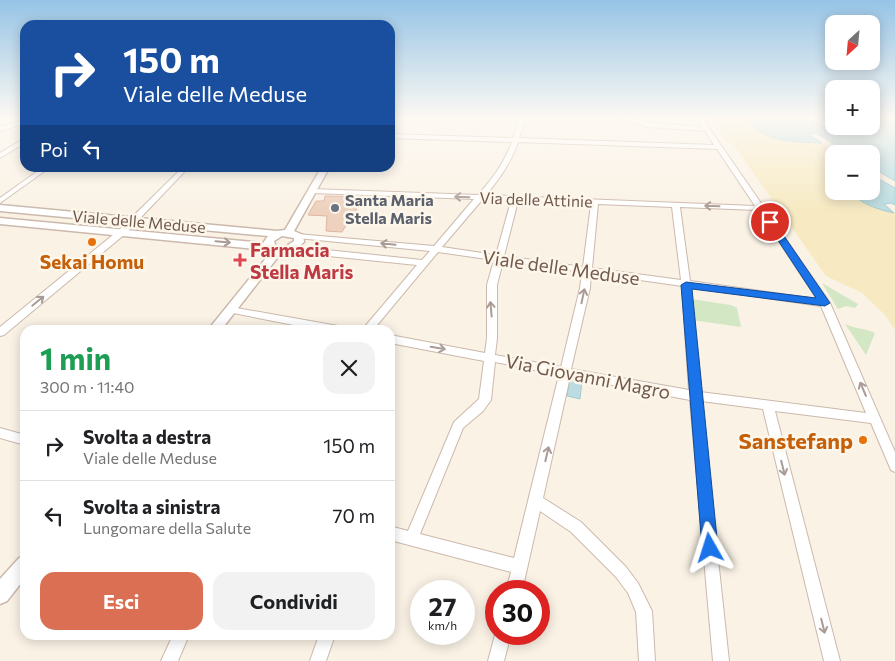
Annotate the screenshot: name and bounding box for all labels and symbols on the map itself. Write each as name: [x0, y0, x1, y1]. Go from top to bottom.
north arrow: [825, 15, 880, 70]
street label: Via delle Attinie: [479, 188, 593, 210]
place label: Santa Maria Stella Maris: [345, 190, 434, 227]
one-way arrow: [454, 192, 470, 201]
pin: [749, 201, 791, 243]
marker: Santa Maria Stella Maris: [329, 202, 341, 214]
one-way arrow: [704, 202, 720, 211]
street label: Viale delle Meduse: [71, 206, 207, 236]
marker: Sekai Homu: [86, 236, 98, 248]
one-way arrow: [215, 237, 231, 247]
place label: Farmacia Stella Maris: [250, 238, 353, 283]
one-way arrow: [380, 240, 396, 249]
street label: Viale delle Meduse: [481, 245, 641, 289]
place label: Sekai Homu: [40, 250, 144, 273]
marker: Farmacia Stella Maris: [234, 254, 246, 266]
one-way arrow: [579, 288, 588, 304]
one-way arrow: [31, 295, 44, 306]
one-way arrow: [487, 301, 496, 317]
one-way arrow: [430, 344, 446, 353]
street label: Via Giovanni Magro: [503, 349, 673, 403]
one-way arrow: [857, 381, 866, 396]
place label: Sanstefanp: [739, 427, 853, 454]
marker: Sanstefanp: [857, 434, 869, 446]
one-way arrow: [543, 446, 552, 462]
one-way arrow: [779, 460, 788, 476]
position arrow: [683, 521, 735, 573]
speed limit sign: 30: [485, 580, 550, 645]
one-way arrow: [819, 617, 828, 633]

